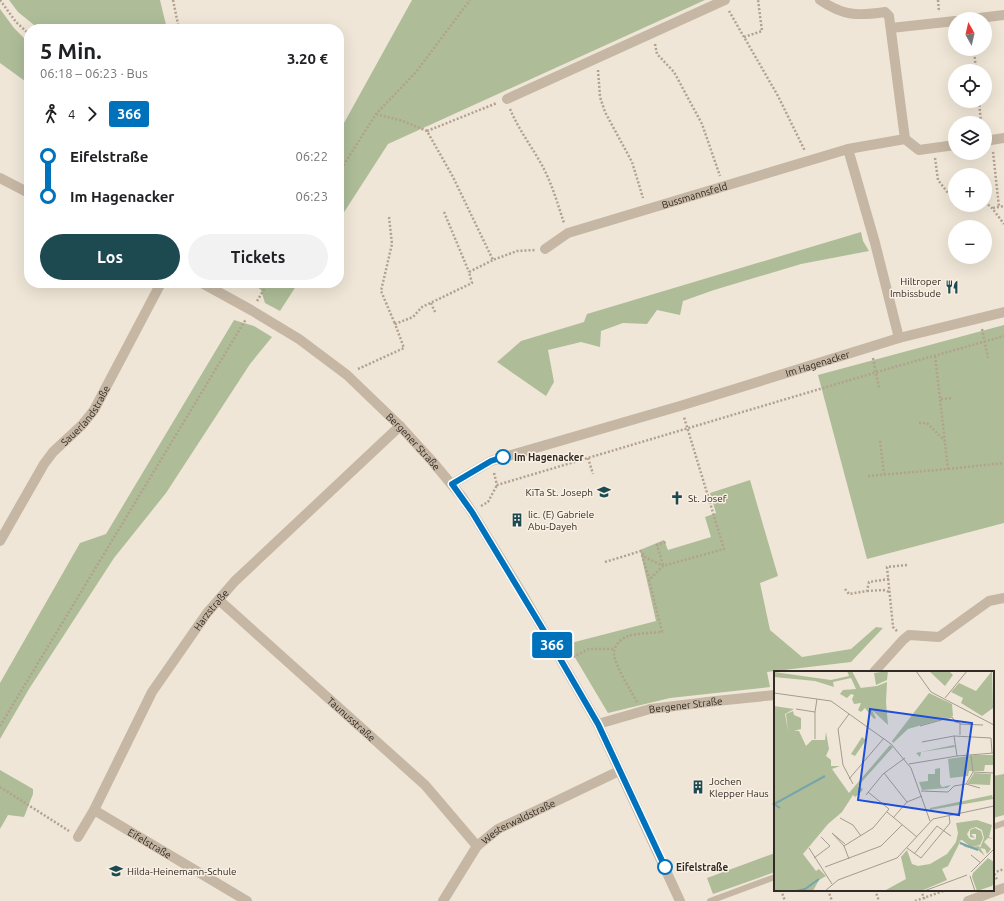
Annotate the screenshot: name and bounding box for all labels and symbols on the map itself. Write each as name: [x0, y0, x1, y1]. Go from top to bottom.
north arrow: [948, 12, 992, 56]
street label: Bussmannsfeld: [660, 180, 729, 211]
place label: Hiltroper Imbissbude: [890, 276, 941, 299]
restaurant icon: Hiltroper Imbissbude: [944, 279, 960, 295]
street label: Im Hagenacker: [784, 349, 851, 379]
street label: Sauerlandstraße: [59, 384, 112, 448]
street label: Bergener Straße: [384, 411, 442, 473]
marker: Im Hagenacker: [495, 449, 511, 465]
place label: Im Hagenacker: [514, 452, 585, 463]
school or university icon: KiTa St. Joseph: [596, 484, 612, 500]
place label: KiTa St. Joseph: [525, 487, 593, 498]
church icon: St. Josef: [669, 490, 685, 506]
place label: St. Josef: [688, 493, 727, 504]
place label: lic. (E) Gabriele Abu-Dayeh: [528, 509, 594, 532]
building icon: lic. (E) Gabriele Abu-Dayeh: [509, 512, 525, 528]
street label: Harzstraße: [192, 587, 231, 633]
line badge: 366: [529, 632, 575, 658]
inset map: [774, 671, 994, 891]
street label: Taunusstraße: [325, 695, 377, 744]
street label: Bergener Straße: [648, 695, 723, 715]
place label: Jochen Klepper Haus: [709, 776, 769, 799]
building icon: Jochen Klepper Haus: [690, 779, 706, 795]
street label: Westerwaldstraße: [479, 797, 557, 846]
street label: Eifelstraße: [126, 826, 173, 861]
marker: Eifelstraße: [657, 859, 673, 875]
place label: Eifelstraße: [676, 862, 729, 873]
school or university icon: Hilda-Heinemann-Schule: [108, 863, 124, 879]
place label: Hilda-Heinemann-Schule: [127, 866, 237, 877]

